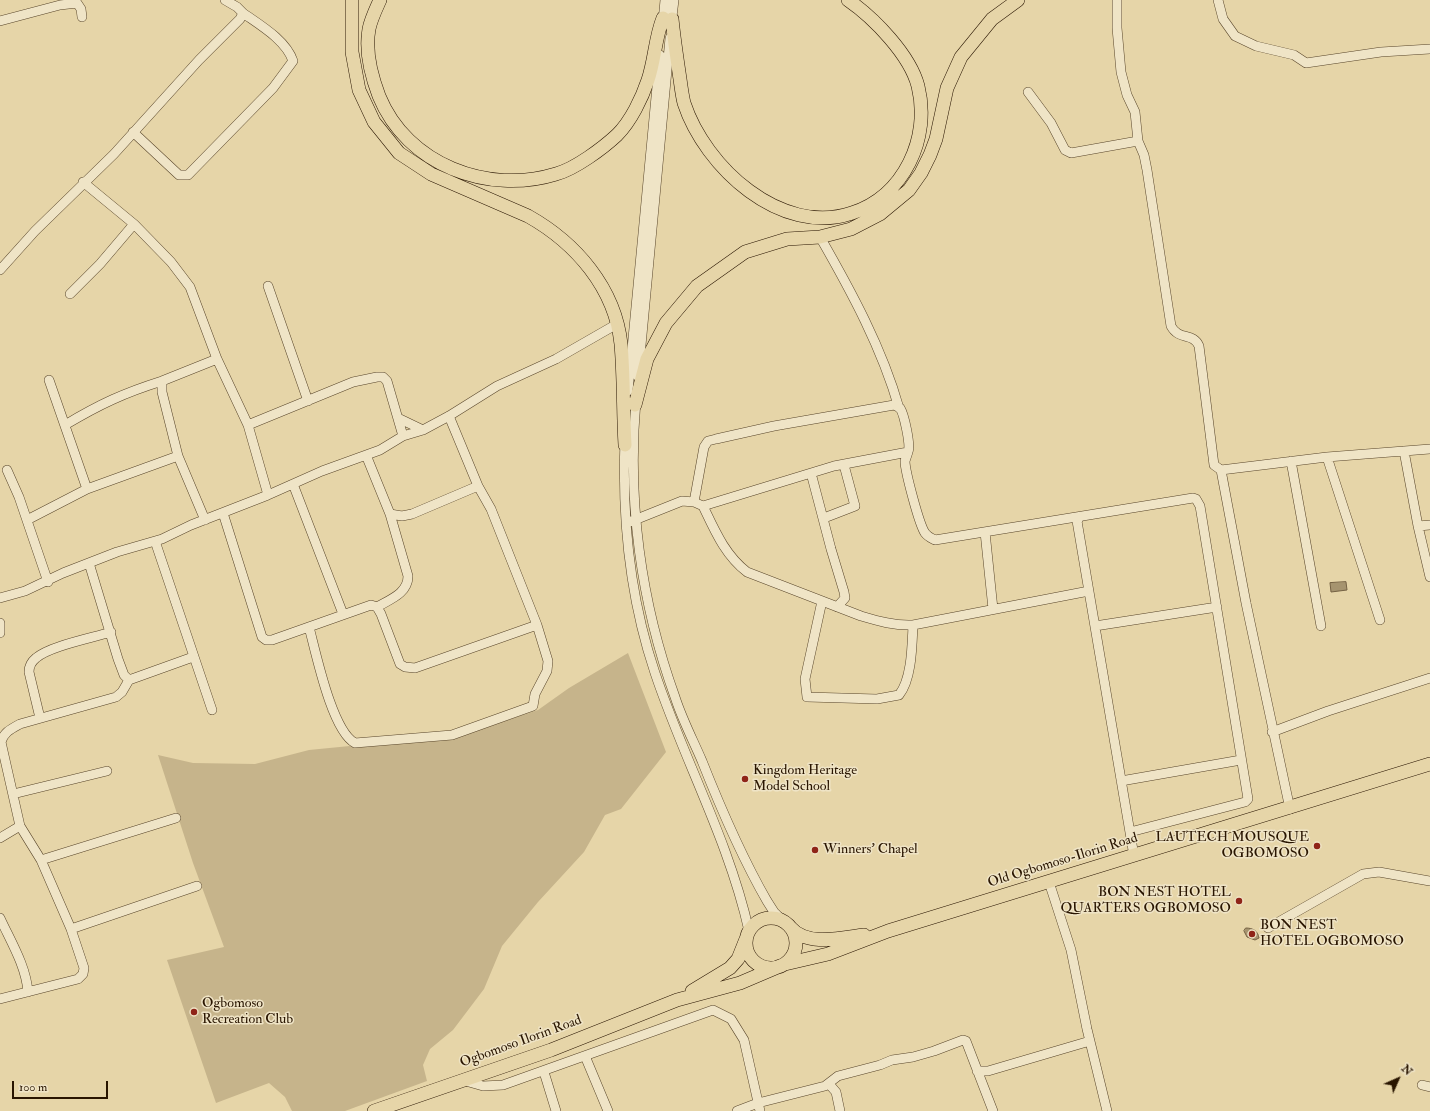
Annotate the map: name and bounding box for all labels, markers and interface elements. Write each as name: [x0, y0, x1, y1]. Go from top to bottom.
place label: Kingdom Heritage Model School: [753, 763, 857, 796]
marker: Kingdom Heritage Model School: [740, 774, 750, 784]
street label: Old Ogbomoso-Ilorin Road: [986, 830, 1140, 892]
place label: LAUTECH MOUSQUE OGBOMOSO: [1155, 830, 1309, 862]
marker: LAUTECH MOUSQUE OGBOMOSO: [1312, 841, 1322, 851]
place label: Winners' Chapel: [823, 842, 918, 858]
marker: Winners' Chapel: [810, 845, 820, 855]
place label: BON NEST HOTEL QUARTERS OGBOMOSO: [1061, 885, 1231, 918]
marker: BON NEST HOTEL QUARTERS OGBOMOSO: [1234, 896, 1244, 906]
place label: BON NEST HOTEL OGBOMOSO: [1260, 918, 1404, 950]
marker: BON NEST HOTEL OGBOMOSO: [1247, 929, 1257, 939]
place label: Ogbomoso Recreation Club: [202, 996, 293, 1028]
marker: Ogbomoso Recreation Club: [189, 1007, 199, 1017]
street label: Ogbomoso Ilorin Road: [458, 1012, 584, 1072]
north arrow: [1378, 1059, 1418, 1099]
text: N: [1399, 1062, 1415, 1078]
scale bar: [14, 1073, 110, 1099]
text: 100 m: [19, 1080, 47, 1095]

